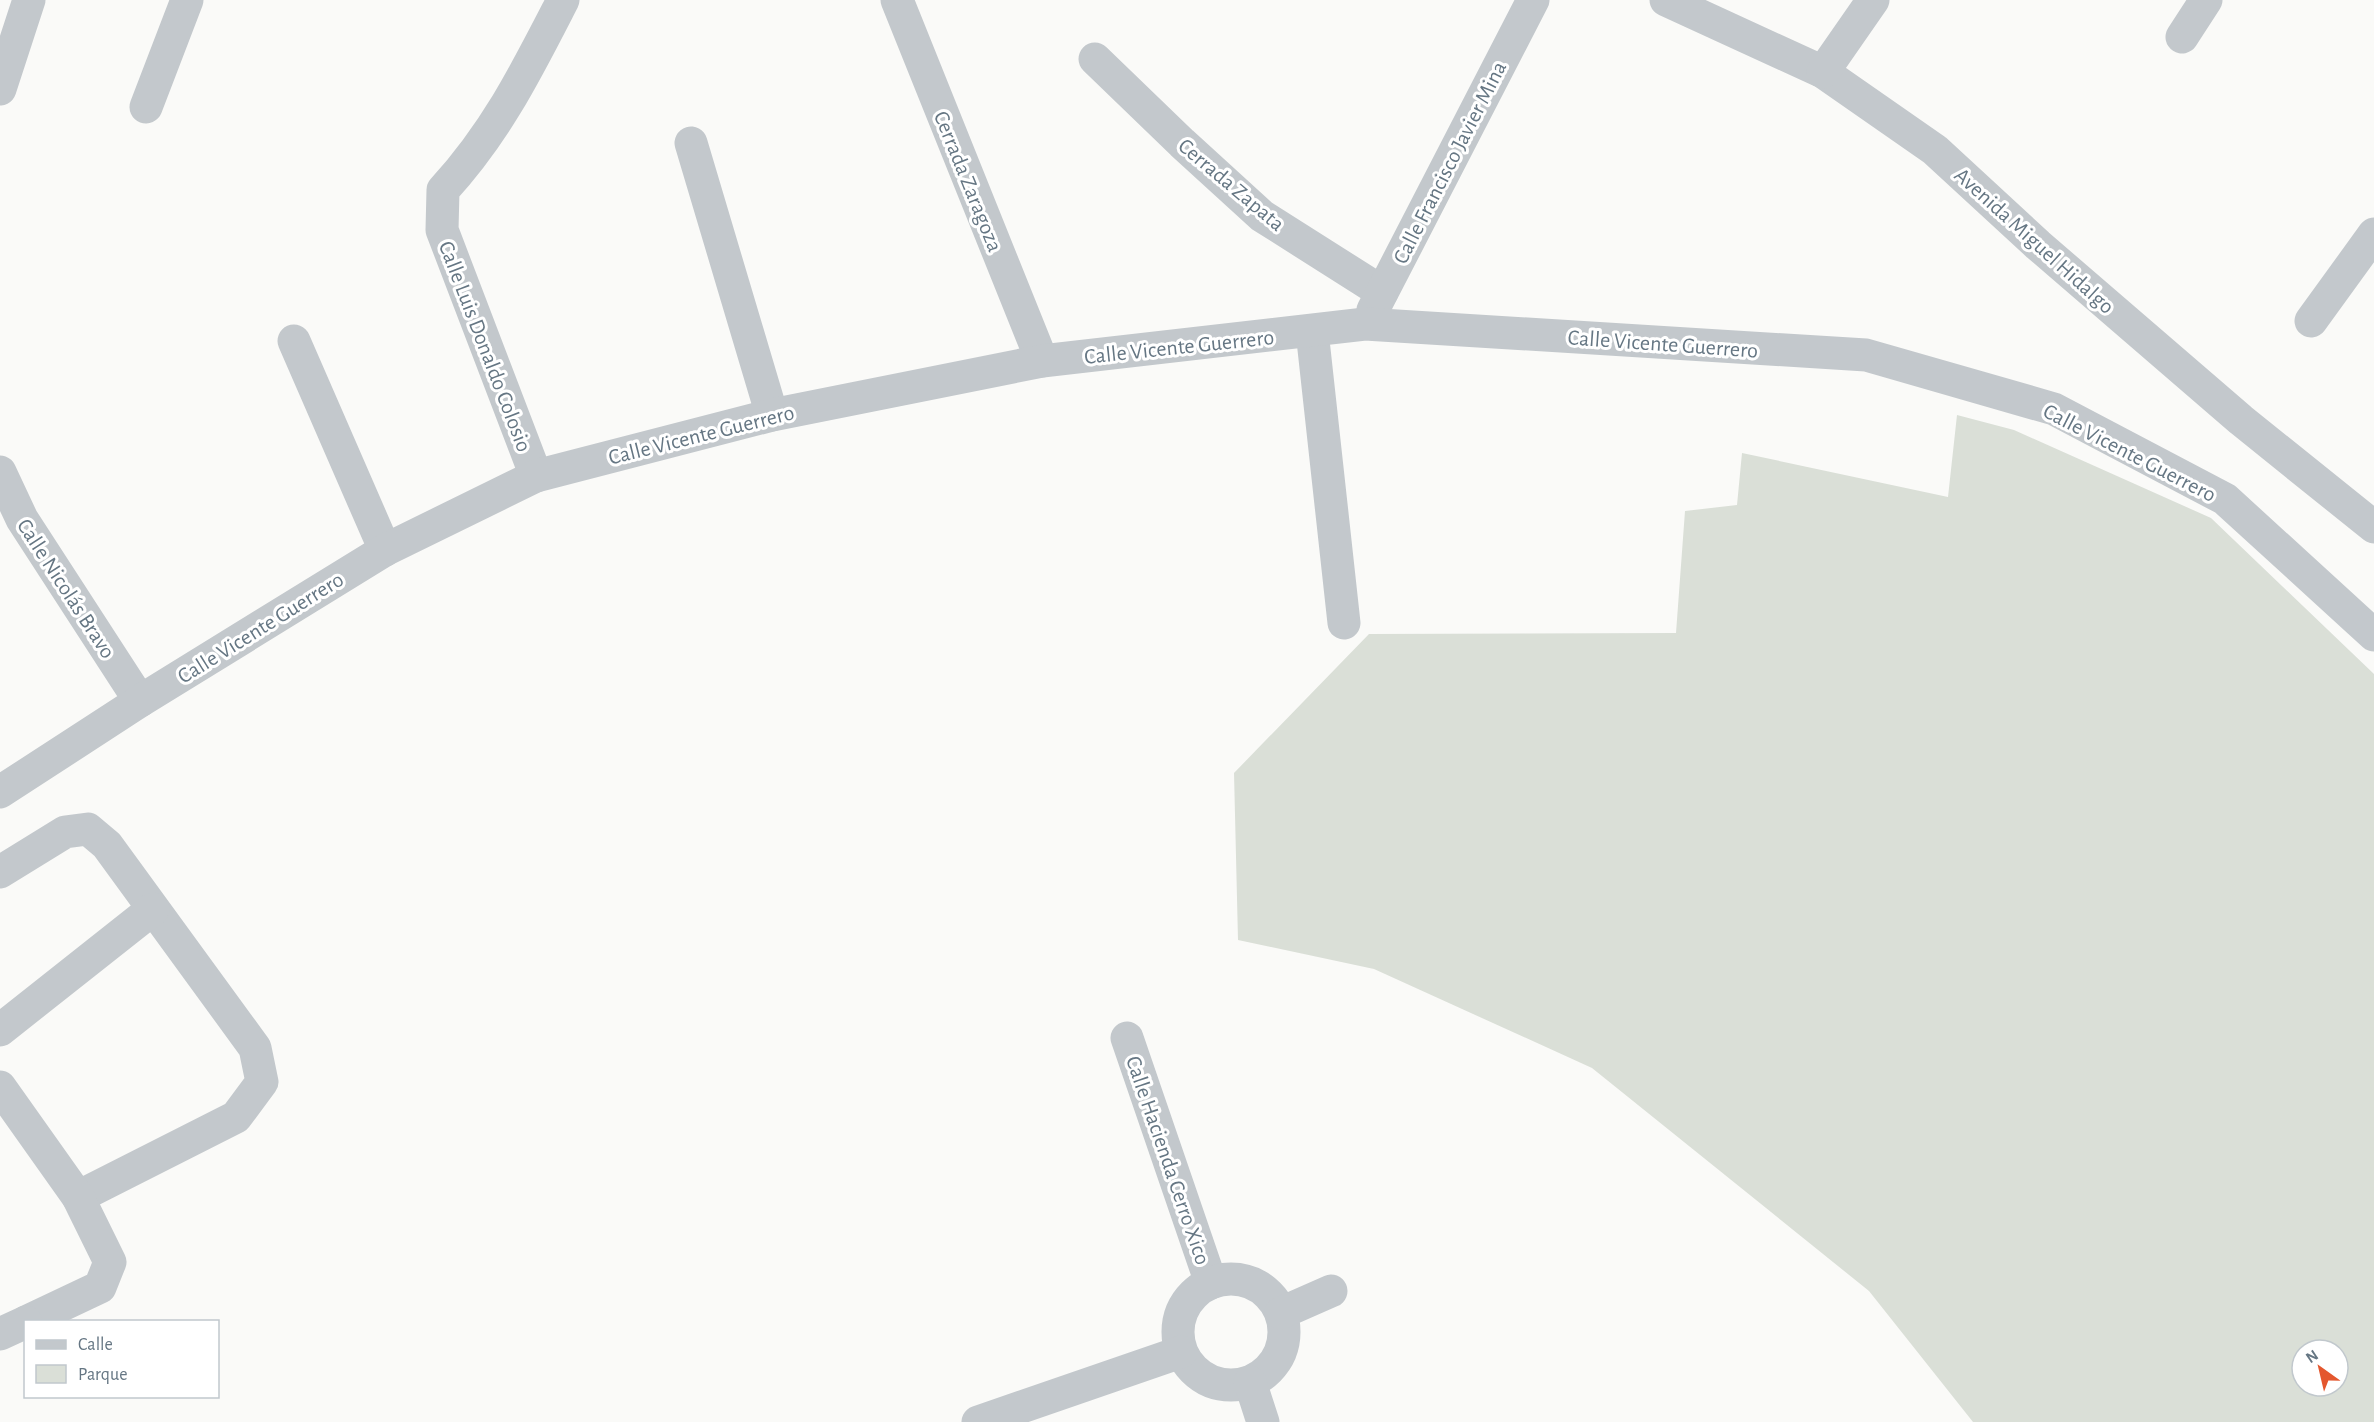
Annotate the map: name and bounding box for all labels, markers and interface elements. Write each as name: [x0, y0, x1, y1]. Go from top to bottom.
street label: Calle Francisco Javier Mina: [1389, 58, 1511, 267]
street label: Cerrada Zaragoza: [930, 108, 1006, 255]
street label: Cerrada Zapata: [1174, 134, 1289, 235]
street label: Avenida Miguel Hidalgo: [1950, 164, 2118, 318]
street label: Calle Luis Donaldo Colosio: [435, 238, 535, 455]
street label: Calle Vicente Guerrero: [1083, 326, 1275, 368]
street label: Calle Vicente Guerrero: [1567, 326, 1759, 362]
street label: Calle Vicente Guerrero: [2040, 400, 2220, 506]
street label: Calle Vicente Guerrero: [606, 401, 796, 469]
street label: Calle Nicolás Bravo: [13, 515, 119, 662]
street label: Calle Vicente Guerrero: [174, 568, 347, 688]
street label: Calle Hacienda Cerro Xico: [1122, 1053, 1214, 1267]
legend: [24, 1320, 219, 1398]
text: Calle: [78, 1336, 113, 1354]
north arrow: [2290, 1338, 2350, 1398]
text: N: [2303, 1347, 2321, 1366]
text: Parque: [78, 1366, 127, 1384]

